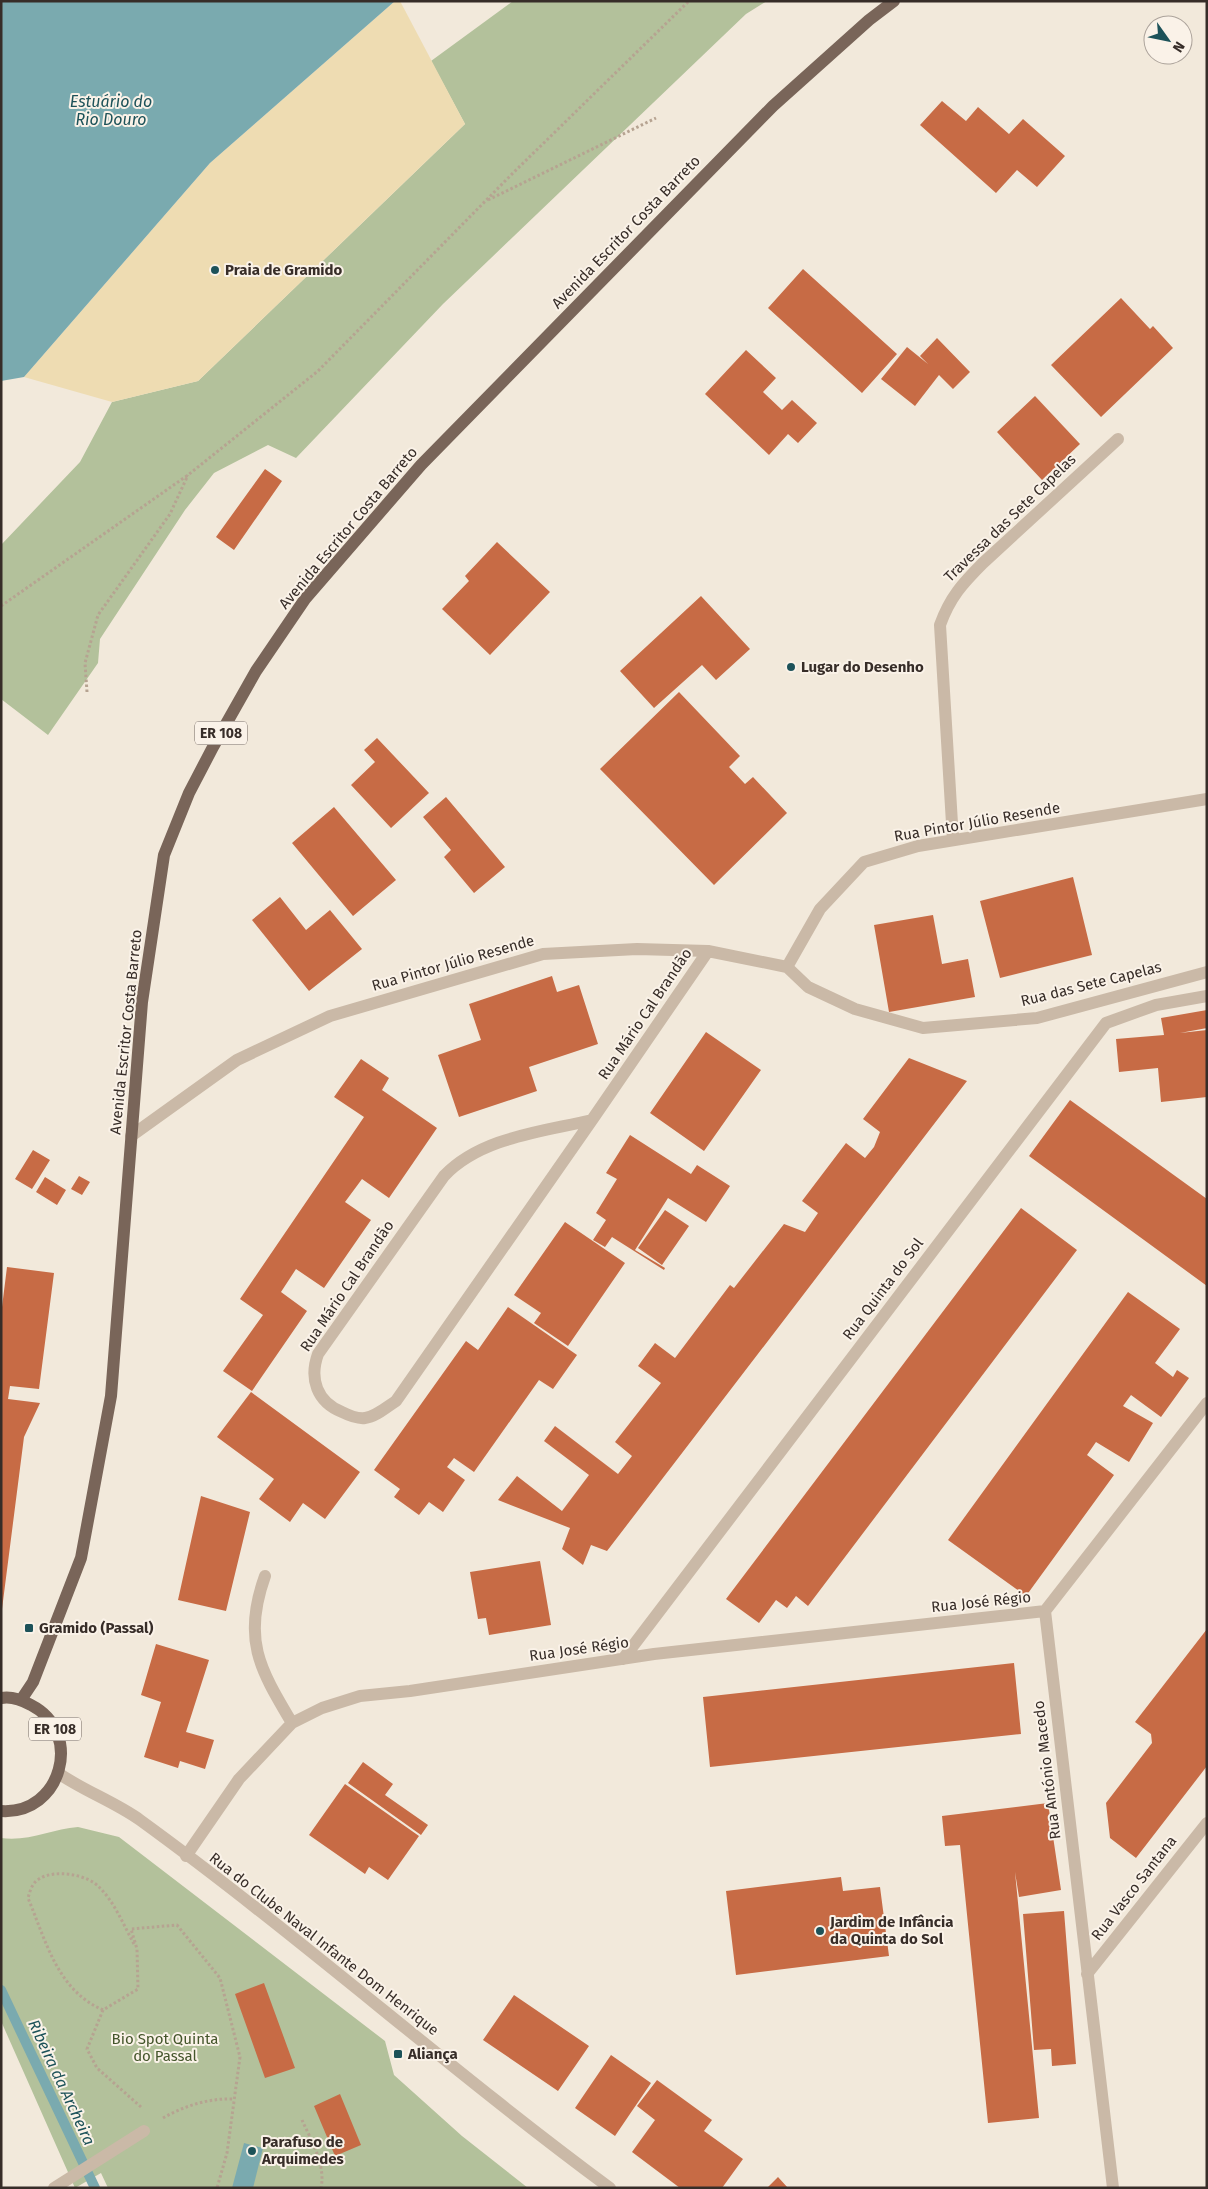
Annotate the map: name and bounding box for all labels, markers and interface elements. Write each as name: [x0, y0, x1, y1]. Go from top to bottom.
north arrow: [1143, 15, 1193, 65]
text: N: [1169, 38, 1188, 55]
water label: Estuário do Rio Douro: [70, 92, 152, 129]
street label: Avenida Escritor Costa Barreto: [548, 152, 704, 312]
place label: Praia de Gramido: [225, 261, 343, 279]
marker: Praia de Gramido: [209, 264, 221, 276]
street label: Avenida Escritor Costa Barreto: [275, 443, 421, 613]
street label: Travessa das Sete Capelas: [940, 450, 1080, 586]
place label: Lugar do Desenho: [801, 658, 924, 676]
marker: Lugar do Desenho: [785, 661, 797, 673]
road number: ER 108: [195, 721, 247, 744]
street label: Rua Pintor Júlio Resende: [893, 799, 1061, 845]
street label: Avenida Escritor Costa Barreto: [106, 929, 146, 1135]
street label: Rua Pintor Júlio Resende: [370, 931, 536, 995]
street label: Rua Mário Cal Brandão: [594, 945, 696, 1083]
street label: Rua das Sete Capelas: [1019, 958, 1163, 1010]
street label: Rua Mário Cal Brandão: [296, 1217, 398, 1355]
street label: Rua Quinta do Sol: [839, 1234, 927, 1343]
street label: Rua José Régio: [930, 1588, 1032, 1616]
place label: Gramido (Passal): [39, 1619, 154, 1637]
marker: Gramido (Passal): [23, 1622, 35, 1634]
street label: Rua José Régio: [528, 1633, 630, 1665]
street label: Rua António Macedo: [1030, 1700, 1064, 1840]
road number: ER 108: [29, 1718, 81, 1740]
street label: Rua Vasco Santana: [1088, 1832, 1180, 1944]
street label: Rua do Clube Naval Infante Dom Henrique: [206, 1849, 442, 2039]
place label: Jardim de Infância da Quinta do Sol: [829, 1913, 953, 1948]
marker: Jardim de Infância da Quinta do Sol: [814, 1925, 826, 1937]
water label: Ribeira da Archeira: [24, 2016, 99, 2148]
park label: Bio Spot Quinta do Passal: [112, 2030, 218, 2065]
place label: Aliança: [407, 2045, 458, 2064]
marker: Aliança: [392, 2048, 404, 2060]
place label: Parafuso de Arquimedes: [261, 2133, 344, 2168]
marker: Parafuso de Arquimedes: [246, 2145, 258, 2157]

